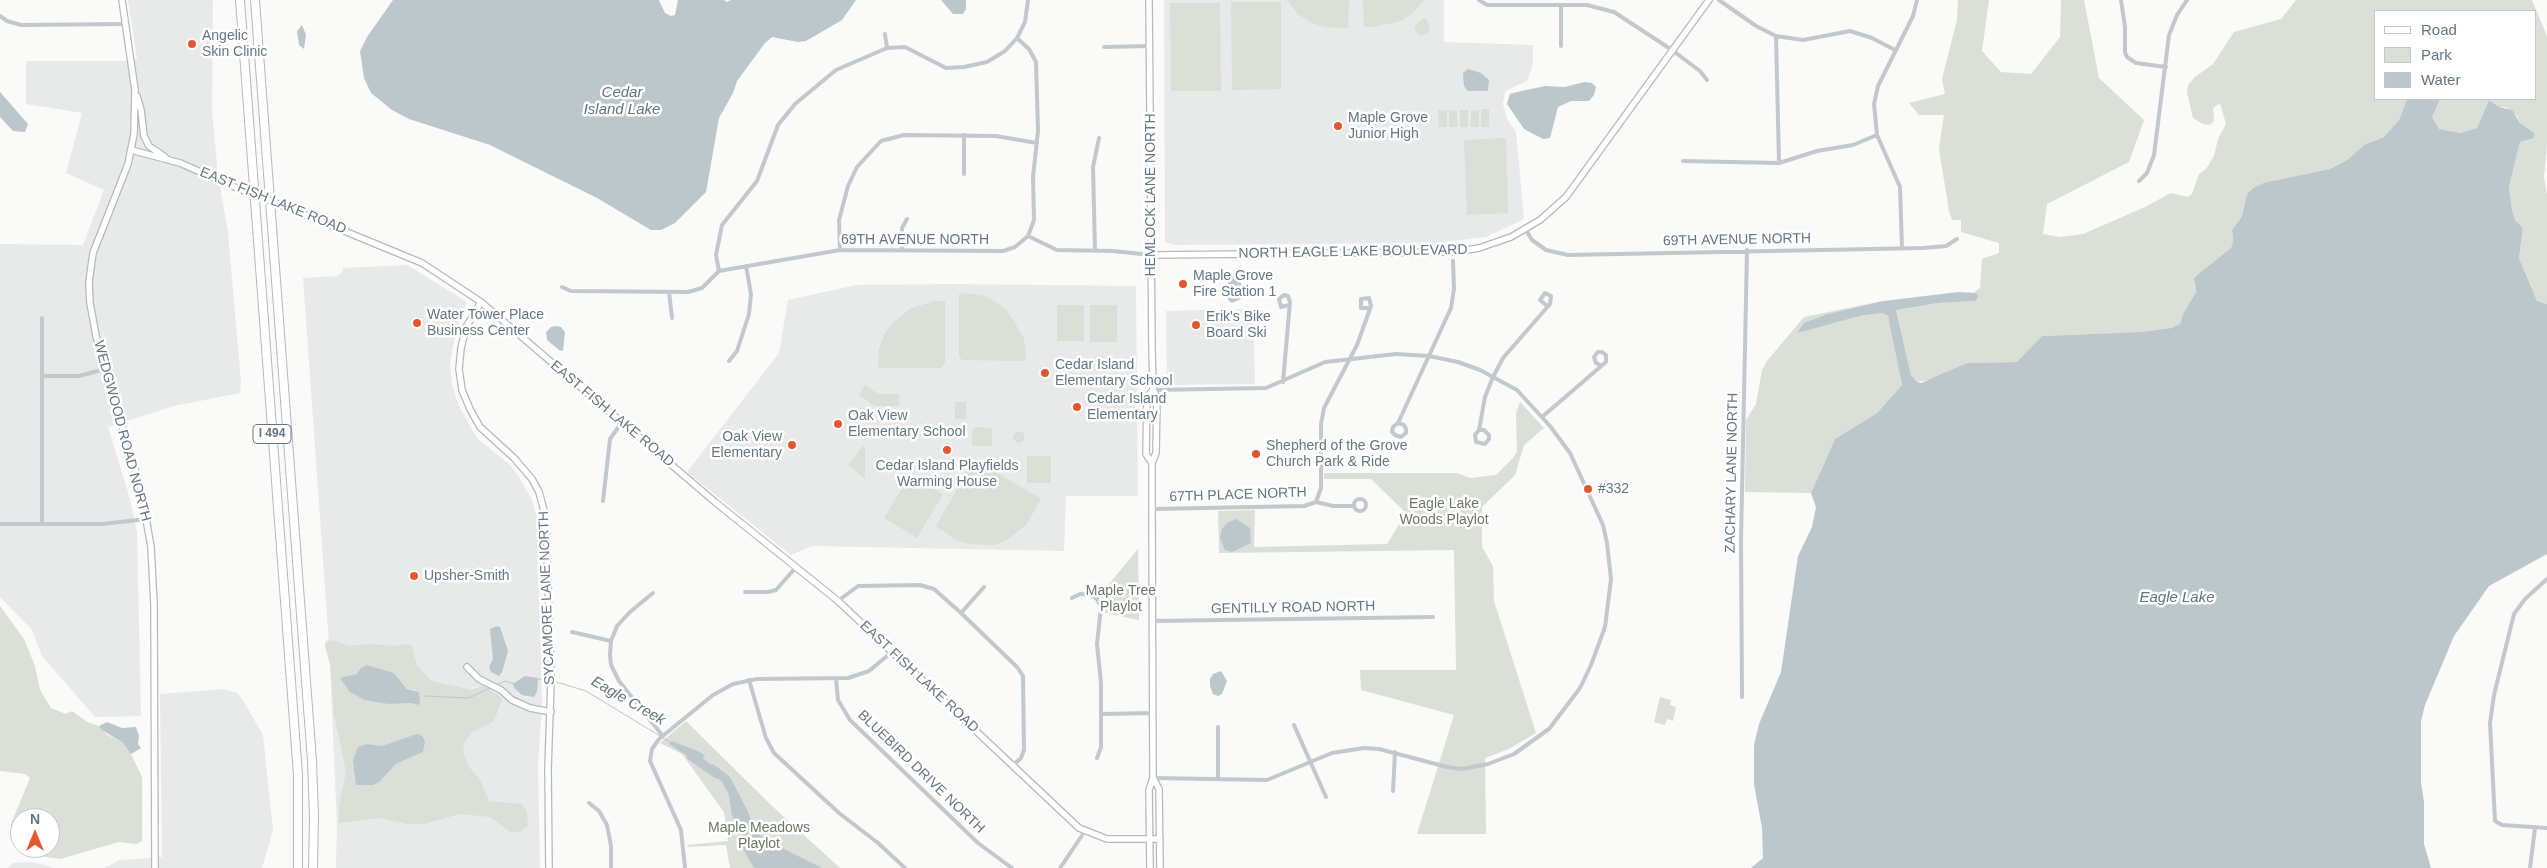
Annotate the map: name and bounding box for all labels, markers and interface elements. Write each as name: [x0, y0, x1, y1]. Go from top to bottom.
legend: [2374, 10, 2537, 100]
text: Road: [2421, 21, 2457, 38]
place label: Angelic Skin Clinic: [202, 28, 267, 60]
marker: Angelic Skin Clinic: [186, 38, 198, 50]
text: Park: [2421, 46, 2452, 63]
text: Water: [2421, 71, 2460, 88]
water label: Cedar Island Lake: [584, 84, 660, 119]
place label: Maple Grove Junior High: [1348, 110, 1428, 142]
street label: HEMLOCK LANE NORTH: [1143, 113, 1159, 277]
marker: Maple Grove Junior High: [1332, 120, 1344, 132]
street label: EAST FISH LAKE ROAD: [197, 164, 349, 238]
street label: 69TH AVENUE NORTH: [1663, 230, 1811, 250]
street label: 69TH AVENUE NORTH: [841, 232, 989, 248]
street label: NORTH EAGLE LAKE BOULEVARD: [1238, 242, 1468, 262]
place label: Maple Grove Fire Station 1: [1193, 268, 1276, 300]
marker: Maple Grove Fire Station 1: [1177, 278, 1189, 290]
place label: Water Tower Place Business Center: [427, 307, 544, 340]
place label: Erik's Bike Board Ski: [1206, 309, 1271, 342]
marker: Water Tower Place Business Center: [411, 317, 423, 329]
marker: Erik's Bike Board Ski: [1190, 319, 1202, 331]
street label: WEDGWOOD ROAD NORTH: [90, 339, 154, 523]
street label: EAST FISH LAKE ROAD: [547, 357, 677, 471]
place label: Cedar Island Elementary School: [1055, 357, 1173, 390]
marker: Cedar Island Elementary School: [1039, 367, 1051, 379]
place label: Cedar Island Elementary: [1087, 391, 1166, 424]
street label: ZACHARY LANE NORTH: [1722, 393, 1742, 553]
marker: Cedar Island Elementary: [1071, 401, 1083, 413]
place label: Oak View Elementary School: [848, 408, 966, 441]
marker: Oak View Elementary School: [832, 418, 844, 430]
road number: I 494: [253, 424, 291, 444]
place label: Oak View Elementary: [711, 429, 782, 462]
place label: Shepherd of the Grove Church Park & Ride: [1266, 438, 1408, 471]
marker: Oak View Elementary: [786, 439, 798, 451]
marker: Cedar Island Playfields Warming House: [941, 444, 953, 456]
marker: Shepherd of the Grove Church Park & Ride: [1250, 448, 1262, 460]
place label: Cedar Island Playfields Warming House: [875, 458, 1019, 491]
place label: #332: [1598, 481, 1629, 497]
marker: #332: [1582, 483, 1594, 495]
street label: 67TH PLACE NORTH: [1169, 484, 1307, 506]
park label: Eagle Lake Woods Playlot: [1399, 496, 1489, 528]
street label: SYCAMORE LANE NORTH: [536, 511, 558, 685]
place label: Upsher-Smith: [424, 568, 510, 584]
marker: Upsher-Smith: [408, 570, 420, 582]
park label: Maple Tree Playlot: [1086, 583, 1156, 616]
water label: Eagle Lake: [2139, 589, 2215, 607]
street label: GENTILLY ROAD NORTH: [1211, 598, 1375, 618]
street label: EAST FISH LAKE ROAD: [856, 618, 982, 736]
water label: Eagle Creek: [588, 673, 668, 729]
street label: BLUEBIRD DRIVE NORTH: [854, 707, 988, 837]
north arrow: [10, 808, 60, 858]
text: N: [30, 811, 40, 827]
park label: Maple Meadows Playlot: [708, 820, 810, 852]

